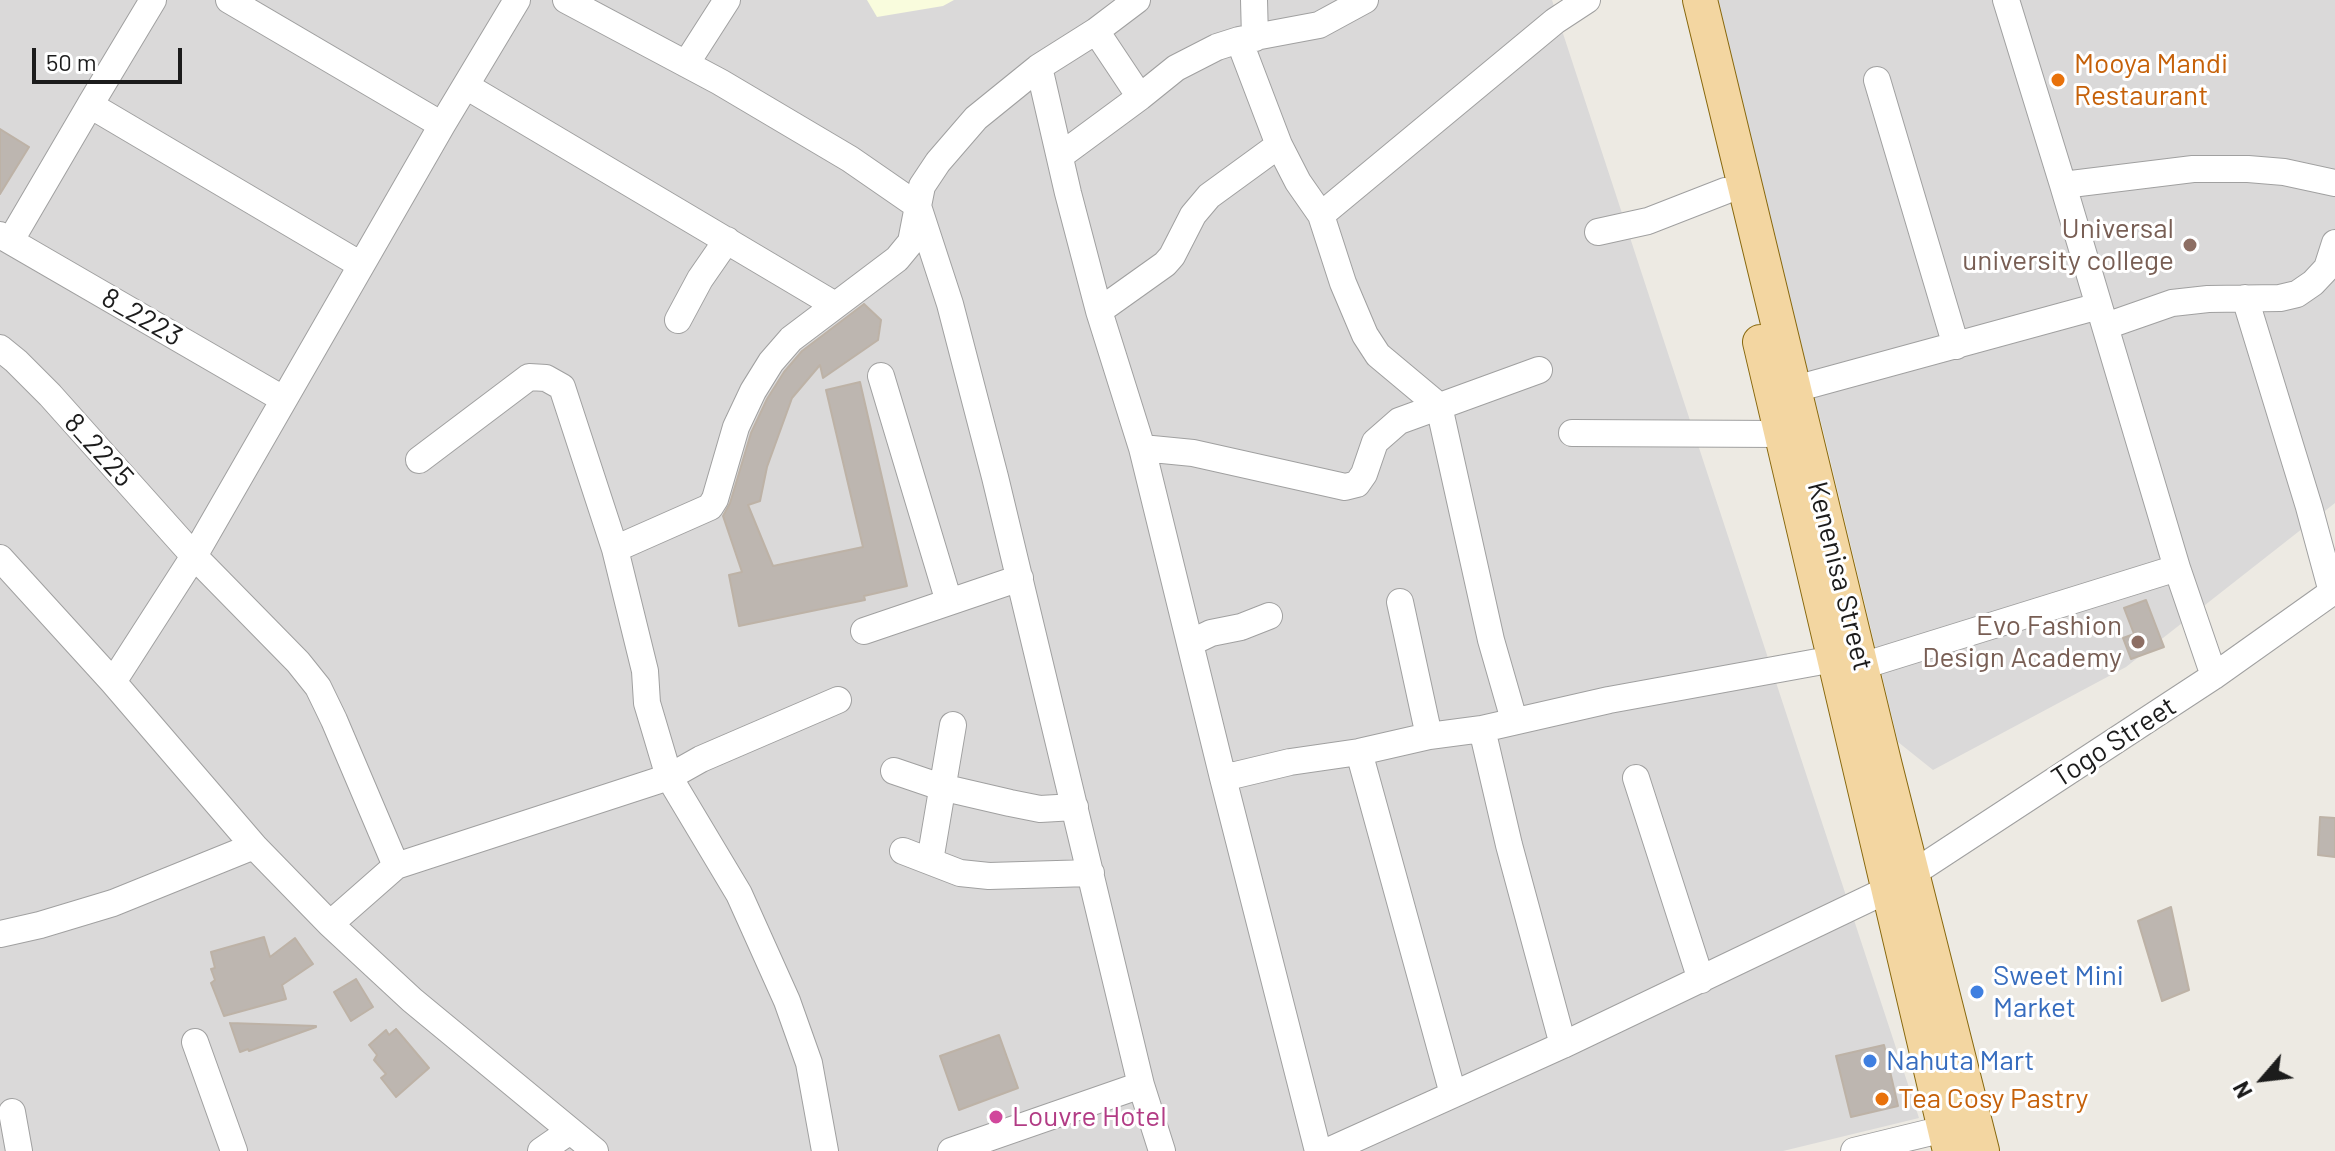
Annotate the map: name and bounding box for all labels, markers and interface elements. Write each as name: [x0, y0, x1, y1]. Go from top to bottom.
scale bar: [36, 32, 186, 82]
text: 50 m: [46, 47, 97, 76]
place label: Mooya Mandi Restaurant: [2074, 47, 2228, 113]
marker: Mooya Mandi Restaurant: [2049, 71, 2067, 89]
place label: Universal university college: [1962, 212, 2174, 278]
marker: Universal university college: [2181, 236, 2199, 254]
street label: 8_2223: [96, 281, 188, 353]
street label: 8_2225: [57, 406, 141, 494]
street label: Kenenisa Street: [1800, 478, 1880, 674]
place label: Evo Fashion Design Academy: [1922, 609, 2122, 675]
marker: Evo Fashion Design Academy: [2129, 633, 2147, 651]
street label: Togo Street: [2046, 689, 2182, 795]
place label: Sweet Mini Market: [1993, 959, 2124, 1025]
marker: Sweet Mini Market: [1968, 983, 1986, 1001]
north arrow: [2223, 1039, 2303, 1119]
place label: Nahuta Mart: [1886, 1044, 2035, 1078]
marker: Nahuta Mart: [1861, 1052, 1879, 1070]
text: N: [2227, 1078, 2257, 1103]
place label: Tea Cosy Pastry: [1898, 1082, 2088, 1116]
marker: Tea Cosy Pastry: [1873, 1090, 1891, 1108]
place label: Louvre Hotel: [1012, 1100, 1167, 1134]
marker: Louvre Hotel: [987, 1108, 1005, 1126]

